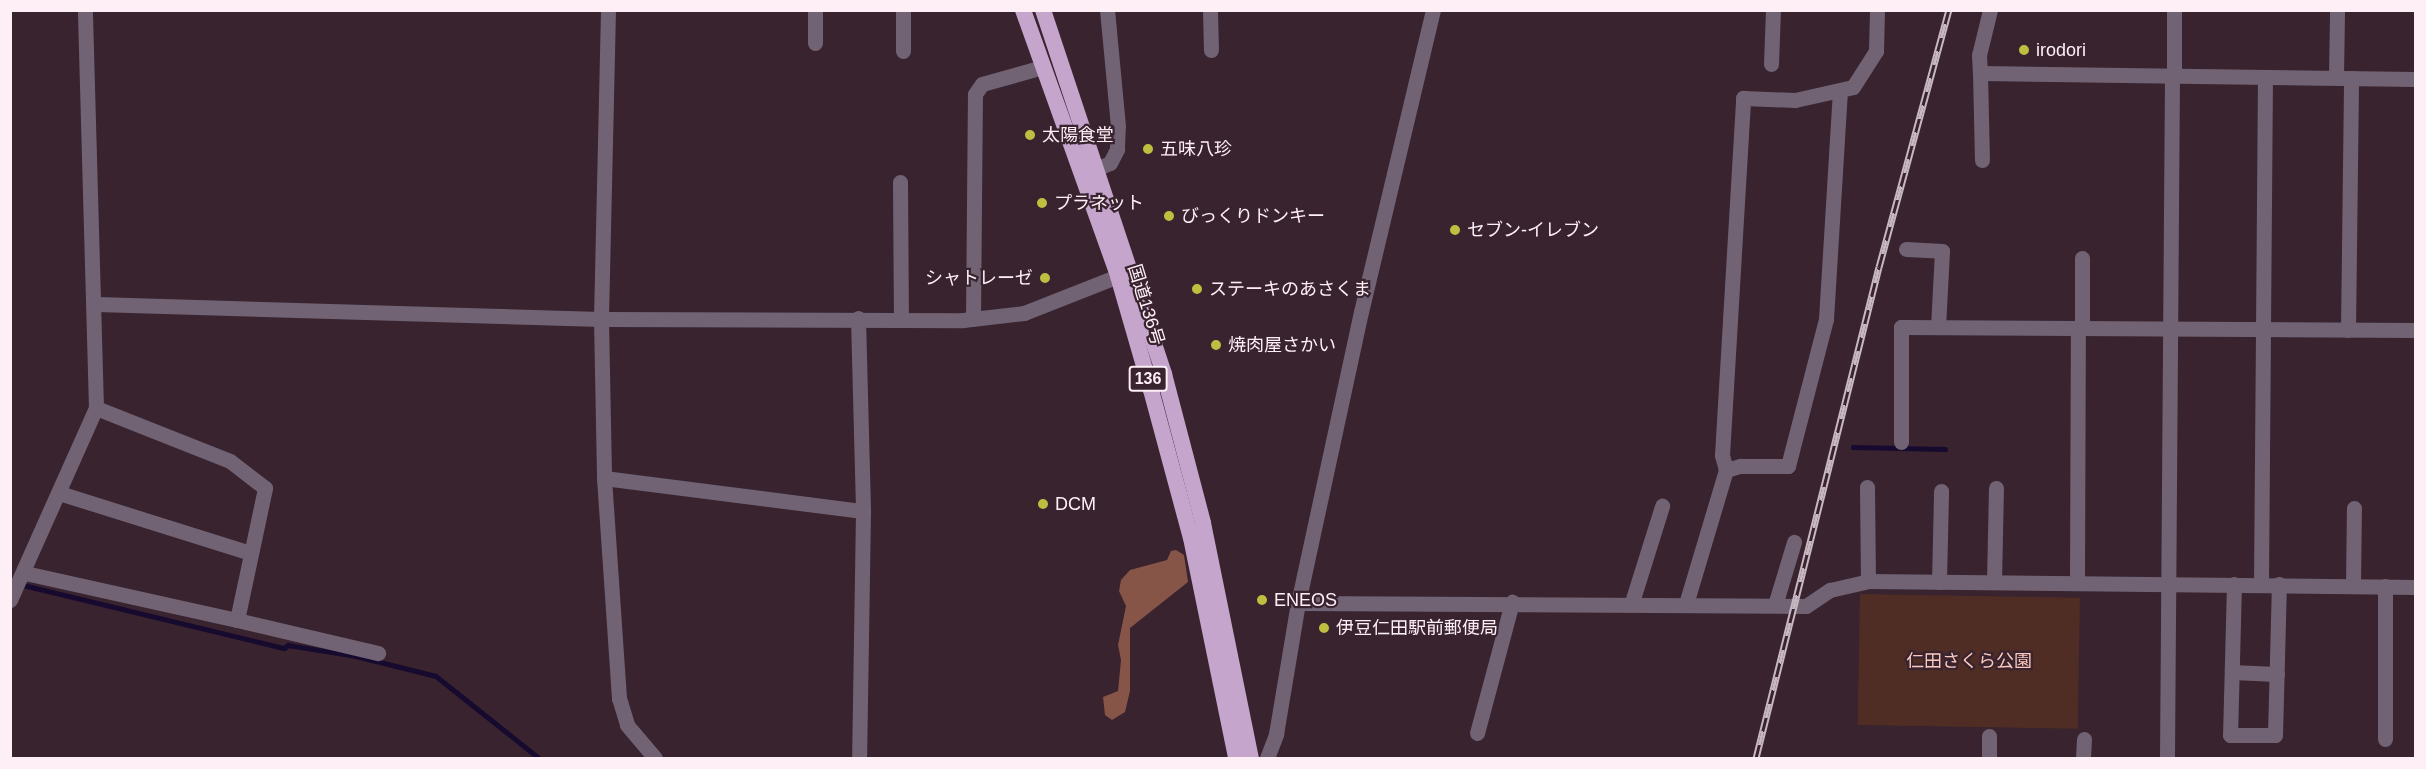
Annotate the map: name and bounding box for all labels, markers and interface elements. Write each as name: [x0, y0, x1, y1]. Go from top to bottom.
place label: irodori: [2036, 39, 2086, 61]
marker: irodori: [2017, 43, 2031, 57]
place label: 太陽食堂: [1042, 124, 1114, 146]
marker: 太陽食堂: [1023, 128, 1037, 142]
place label: 五味八珍: [1160, 138, 1232, 160]
marker: 五味八珍: [1141, 142, 1155, 156]
place label: プラネット: [1054, 192, 1144, 214]
marker: プラネット: [1035, 196, 1049, 210]
place label: びっくりドンキー: [1181, 205, 1325, 227]
marker: びっくりドンキー: [1162, 209, 1176, 223]
place label: セブン-イレブン: [1467, 219, 1599, 241]
marker: セブン-イレブン: [1448, 223, 1462, 237]
street label: 国道136号: [1123, 262, 1169, 348]
place label: シャトレーゼ: [925, 267, 1033, 289]
marker: シャトレーゼ: [1038, 271, 1052, 285]
place label: ステーキのあさくま: [1209, 278, 1371, 300]
marker: ステーキのあさくま: [1190, 282, 1204, 296]
place label: 焼肉屋さかい: [1228, 334, 1336, 356]
marker: 焼肉屋さかい: [1209, 338, 1223, 352]
road number: 136: [1128, 366, 1168, 392]
place label: DCM: [1055, 493, 1096, 515]
marker: DCM: [1036, 497, 1050, 511]
place label: ENEOS: [1274, 589, 1337, 611]
marker: ENEOS: [1255, 593, 1269, 607]
place label: 伊豆仁田駅前郵便局: [1336, 617, 1498, 639]
marker: 伊豆仁田駅前郵便局: [1317, 621, 1331, 635]
park label: 仁田さくら公園: [1906, 650, 2032, 672]

